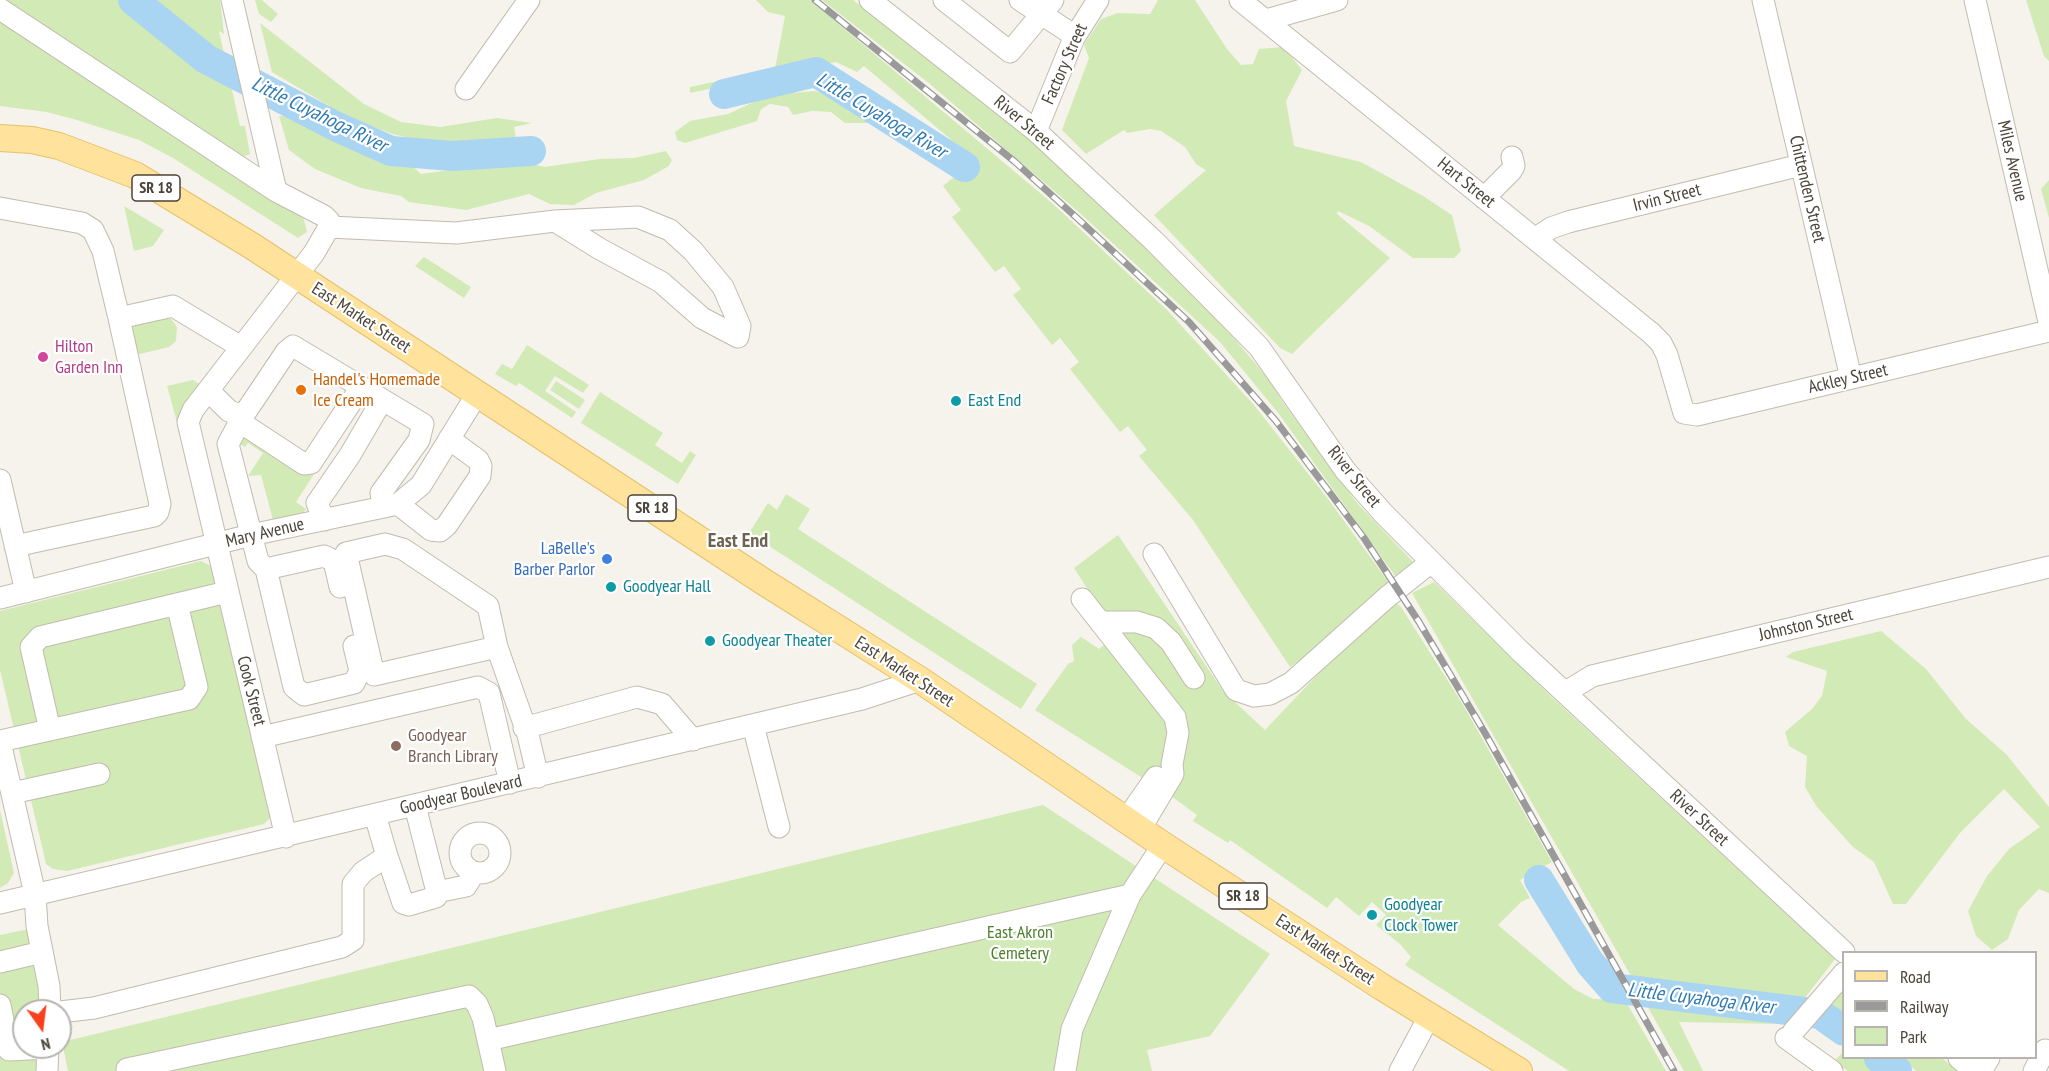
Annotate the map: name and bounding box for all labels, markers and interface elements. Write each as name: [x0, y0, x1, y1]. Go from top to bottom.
street label: Factory Street: [1038, 20, 1092, 108]
water label: Little Cuyahoga River: [812, 68, 950, 164]
water label: Little Cuyahoga River: [247, 72, 391, 158]
street label: River Street: [989, 91, 1059, 155]
street label: Miles Avenue: [1992, 118, 2032, 204]
street label: Chittenden Street: [1784, 133, 1830, 245]
street label: Hart Street: [1433, 153, 1499, 213]
road number: SR 18: [132, 175, 180, 201]
street label: Irvin Street: [1631, 179, 1703, 217]
street label: East Market Street: [307, 278, 415, 358]
place label: Hilton Garden Inn: [55, 336, 123, 378]
marker: Hilton Garden Inn: [36, 350, 50, 364]
street label: Ackley Street: [1806, 359, 1890, 399]
place label: Handel's Homemade Ice Cream: [313, 369, 440, 412]
marker: Handel's Homemade Ice Cream: [294, 383, 308, 397]
place label: East End: [968, 390, 1021, 412]
marker: East End: [949, 394, 963, 408]
street label: River Street: [1323, 442, 1385, 512]
road number: SR 18: [628, 495, 676, 521]
street label: Mary Avenue: [224, 514, 306, 552]
district label: East End: [708, 529, 768, 553]
place label: LaBelle's Barber Parlor: [514, 538, 595, 580]
marker: LaBelle's Barber Parlor: [600, 552, 614, 566]
place label: Goodyear Hall: [623, 576, 711, 598]
marker: Goodyear Hall: [604, 580, 618, 594]
street label: Johnston Street: [1757, 604, 1855, 646]
place label: Goodyear Theater: [722, 630, 832, 652]
street label: East Market Street: [850, 632, 958, 712]
marker: Goodyear Theater: [703, 634, 717, 648]
street label: Cook Street: [232, 654, 270, 728]
place label: Goodyear Branch Library: [408, 725, 498, 768]
marker: Goodyear Branch Library: [389, 739, 403, 753]
street label: Goodyear Boulevard: [398, 770, 524, 820]
street label: River Street: [1665, 785, 1733, 851]
road number: SR 18: [1219, 883, 1267, 909]
place label: Goodyear Clock Tower: [1384, 894, 1458, 936]
marker: Goodyear Clock Tower: [1365, 908, 1379, 922]
street label: East Market Street: [1271, 910, 1379, 990]
park label: East Akron Cemetery: [987, 922, 1053, 964]
legend: [1842, 951, 2037, 1059]
text: Road: [1900, 965, 1931, 988]
water label: Little Cuyahoga River: [1626, 978, 1776, 1020]
text: Railway: [1900, 995, 1949, 1018]
north arrow: [12, 999, 72, 1059]
text: Park: [1900, 1025, 1927, 1048]
text: N: [39, 1034, 52, 1055]

